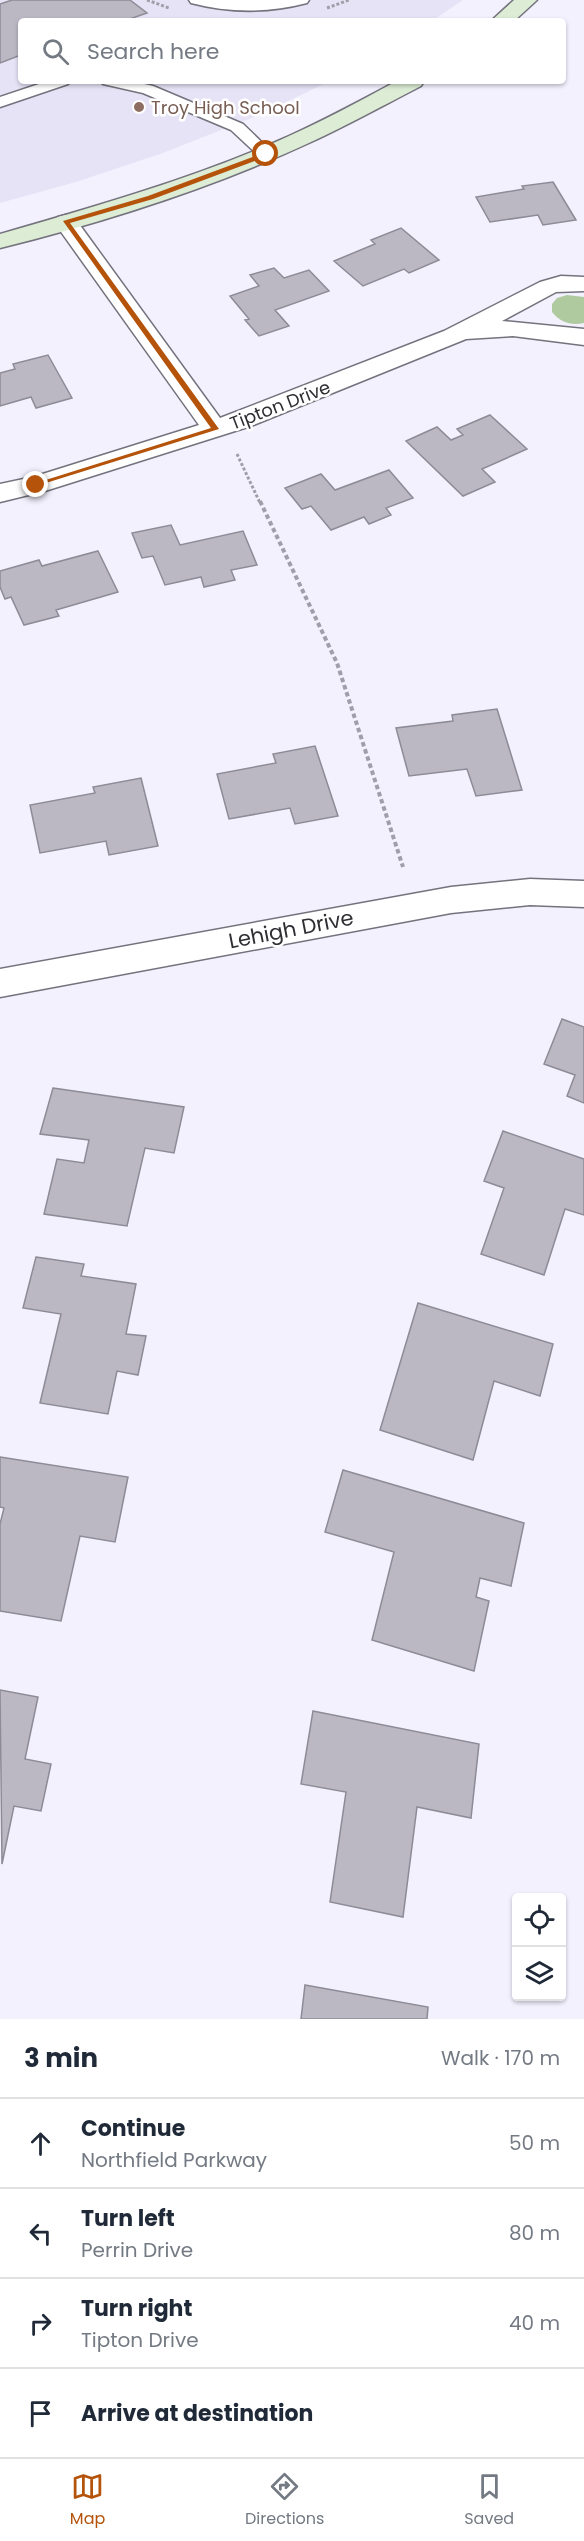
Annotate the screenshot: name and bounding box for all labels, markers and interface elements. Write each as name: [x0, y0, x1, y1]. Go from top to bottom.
search box: [18, 18, 566, 84]
icon: search: [39, 35, 72, 68]
text: Search here: [87, 36, 220, 67]
place label: Troy High School: [151, 95, 300, 120]
marker: Troy High School: [132, 100, 146, 114]
route start: [252, 140, 278, 166]
street label: Tipton Drive: [226, 374, 334, 436]
route end: [22, 471, 48, 497]
street label: Lehigh Drive: [226, 903, 356, 955]
map controls: [512, 1893, 566, 2001]
button: locate: [512, 1893, 566, 1947]
button: layers: [512, 1947, 566, 2001]
text: 3 min: [24, 2040, 98, 2076]
text: Walk · 170 m: [441, 2044, 560, 2072]
text: Continue: [81, 2113, 185, 2144]
icon: ahead: [24, 2127, 57, 2160]
text: 50 m: [509, 2129, 560, 2157]
text: Northfield Parkway: [81, 2146, 267, 2174]
text: Turn left: [81, 2203, 175, 2234]
icon: left: [24, 2217, 57, 2250]
text: 80 m: [509, 2219, 560, 2247]
text: Perrin Drive: [81, 2236, 193, 2264]
text: Turn right: [81, 2293, 192, 2324]
icon: right: [24, 2307, 57, 2340]
text: 40 m: [509, 2309, 560, 2337]
text: Tipton Drive: [81, 2326, 199, 2354]
icon: arrive: [24, 2397, 57, 2430]
text: Arrive at destination: [81, 2398, 313, 2429]
tab: Map: [70, 2470, 105, 2531]
tab: Directions: [245, 2470, 324, 2531]
tab: Saved: [464, 2470, 514, 2531]

